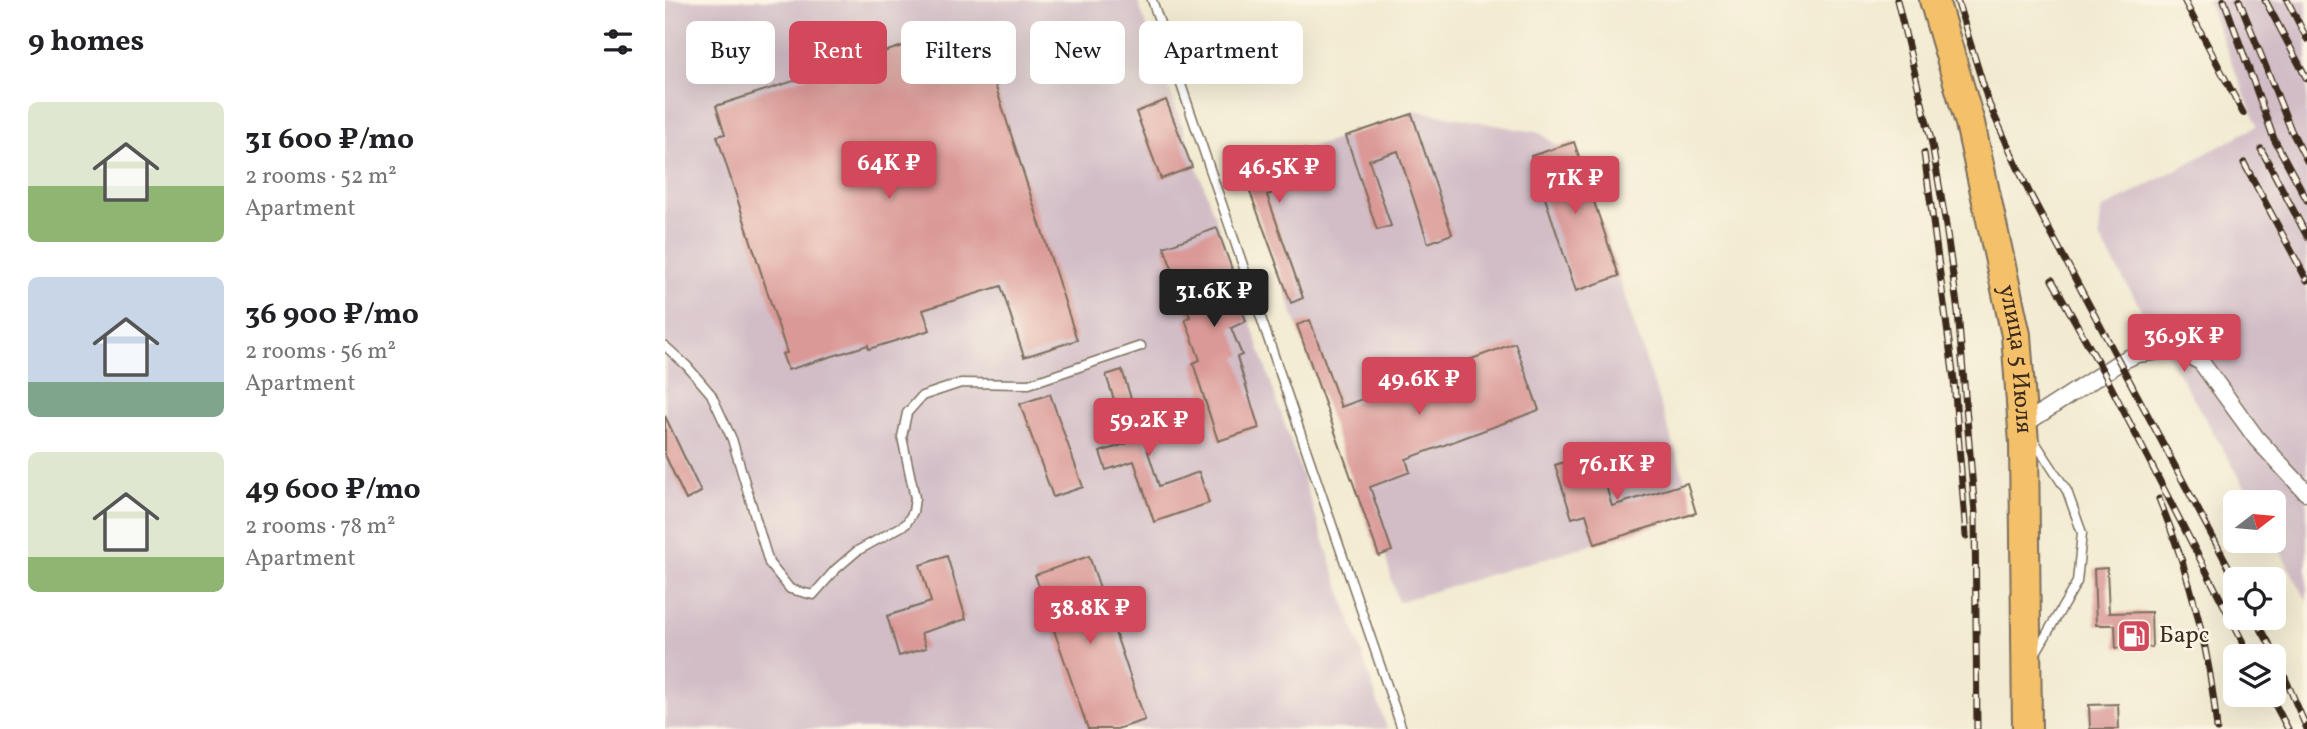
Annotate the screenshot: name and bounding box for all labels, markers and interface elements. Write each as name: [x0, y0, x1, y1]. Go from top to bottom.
text: 9 homes: [28, 21, 144, 63]
chip: Buy: [686, 21, 775, 84]
chip: Rent: [789, 21, 887, 84]
chip: Filters: [901, 21, 1016, 84]
chip: New: [1030, 21, 1125, 84]
chip: Apartment: [1139, 21, 1303, 84]
icon: filters: [599, 23, 637, 61]
text: 31 600 ₽/mo: [245, 119, 414, 161]
icon: home: [84, 130, 168, 214]
pin: 64K ₽: [840, 142, 938, 201]
pin: 46.5K ₽: [1214, 146, 1344, 205]
text: 64K ₽: [857, 148, 921, 180]
text: 46.5K ₽: [1239, 152, 1319, 184]
pin: 71K ₽: [1526, 156, 1624, 216]
text: 2 rooms · 52 m²: [245, 161, 397, 193]
text: 71K ₽: [1546, 163, 1604, 195]
text: Apartment: [245, 193, 356, 225]
pin: 31.6K ₽: [1149, 270, 1279, 329]
text: 31.6K ₽: [1175, 276, 1253, 308]
street label: улица 5 Июля: [1989, 282, 2040, 435]
text: 36 900 ₽/mo: [245, 294, 419, 336]
icon: home: [84, 305, 168, 389]
pin: 36.9K ₽: [2119, 314, 2249, 374]
text: 36.9K ₽: [2144, 321, 2224, 353]
text: 2 rooms · 56 m²: [245, 336, 396, 368]
pin: 49.6K ₽: [1354, 358, 1484, 417]
text: 49.6K ₽: [1378, 364, 1460, 396]
text: Apartment: [245, 368, 356, 400]
pin: 59.2K ₽: [1084, 398, 1214, 458]
text: 59.2K ₽: [1109, 405, 1189, 437]
pin: 76.1K ₽: [1552, 442, 1682, 502]
text: 76.1K ₽: [1579, 449, 1655, 481]
text: 49 600 ₽/mo: [245, 469, 421, 511]
icon: home: [84, 480, 168, 564]
north arrow: [2223, 490, 2285, 553]
map controls: [2223, 490, 2286, 707]
text: 2 rooms · 78 m²: [245, 511, 396, 543]
text: Apartment: [245, 543, 356, 575]
button: locate: [2223, 567, 2286, 630]
pin: 38.8K ₽: [1025, 586, 1155, 646]
text: 38.8K ₽: [1050, 593, 1130, 625]
fuel station icon: Барс: [2115, 617, 2153, 655]
place label: Барс: [2159, 619, 2210, 653]
button: layers: [2223, 644, 2286, 707]

